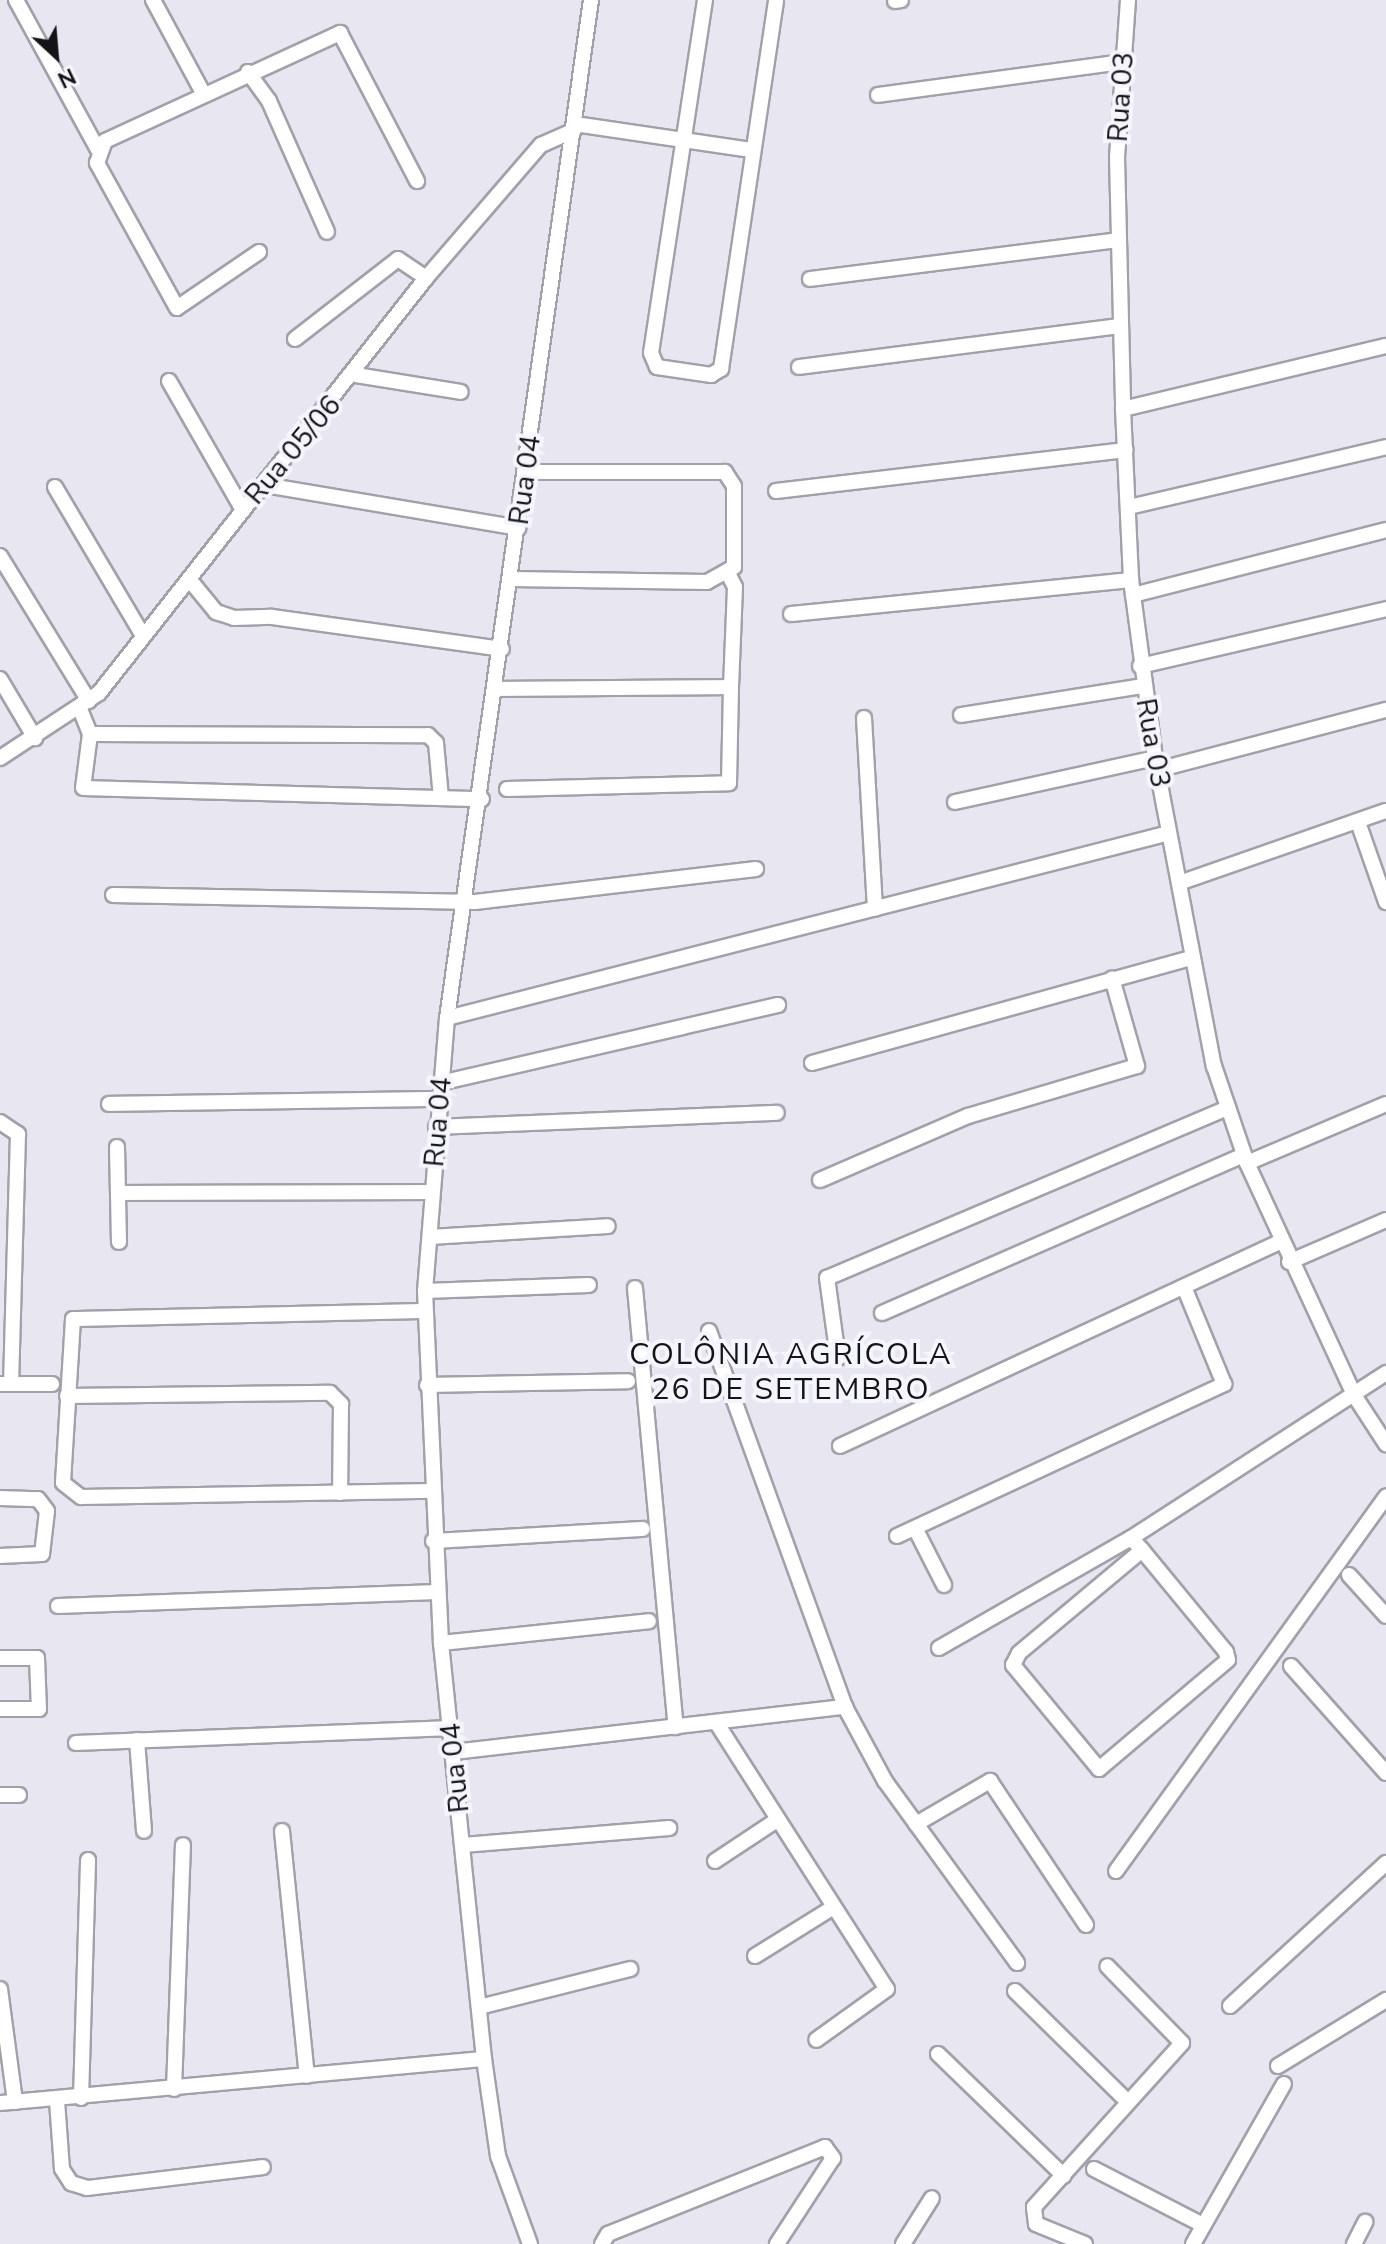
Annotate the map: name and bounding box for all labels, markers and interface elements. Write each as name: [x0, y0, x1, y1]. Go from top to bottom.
north arrow: [16, 16, 96, 96]
street label: Rua 03: [1101, 51, 1141, 143]
text: N: [53, 60, 80, 95]
street label: Rua 05/06: [238, 389, 348, 511]
street label: Rua 04: [502, 433, 548, 527]
street label: Rua 03: [1129, 696, 1177, 790]
street label: Rua 04: [417, 1076, 459, 1168]
district label: COLÔNIA AGRÍCOLA 26 DE SETEMBRO: [629, 1337, 953, 1408]
street label: Rua 04: [434, 1721, 476, 1815]

